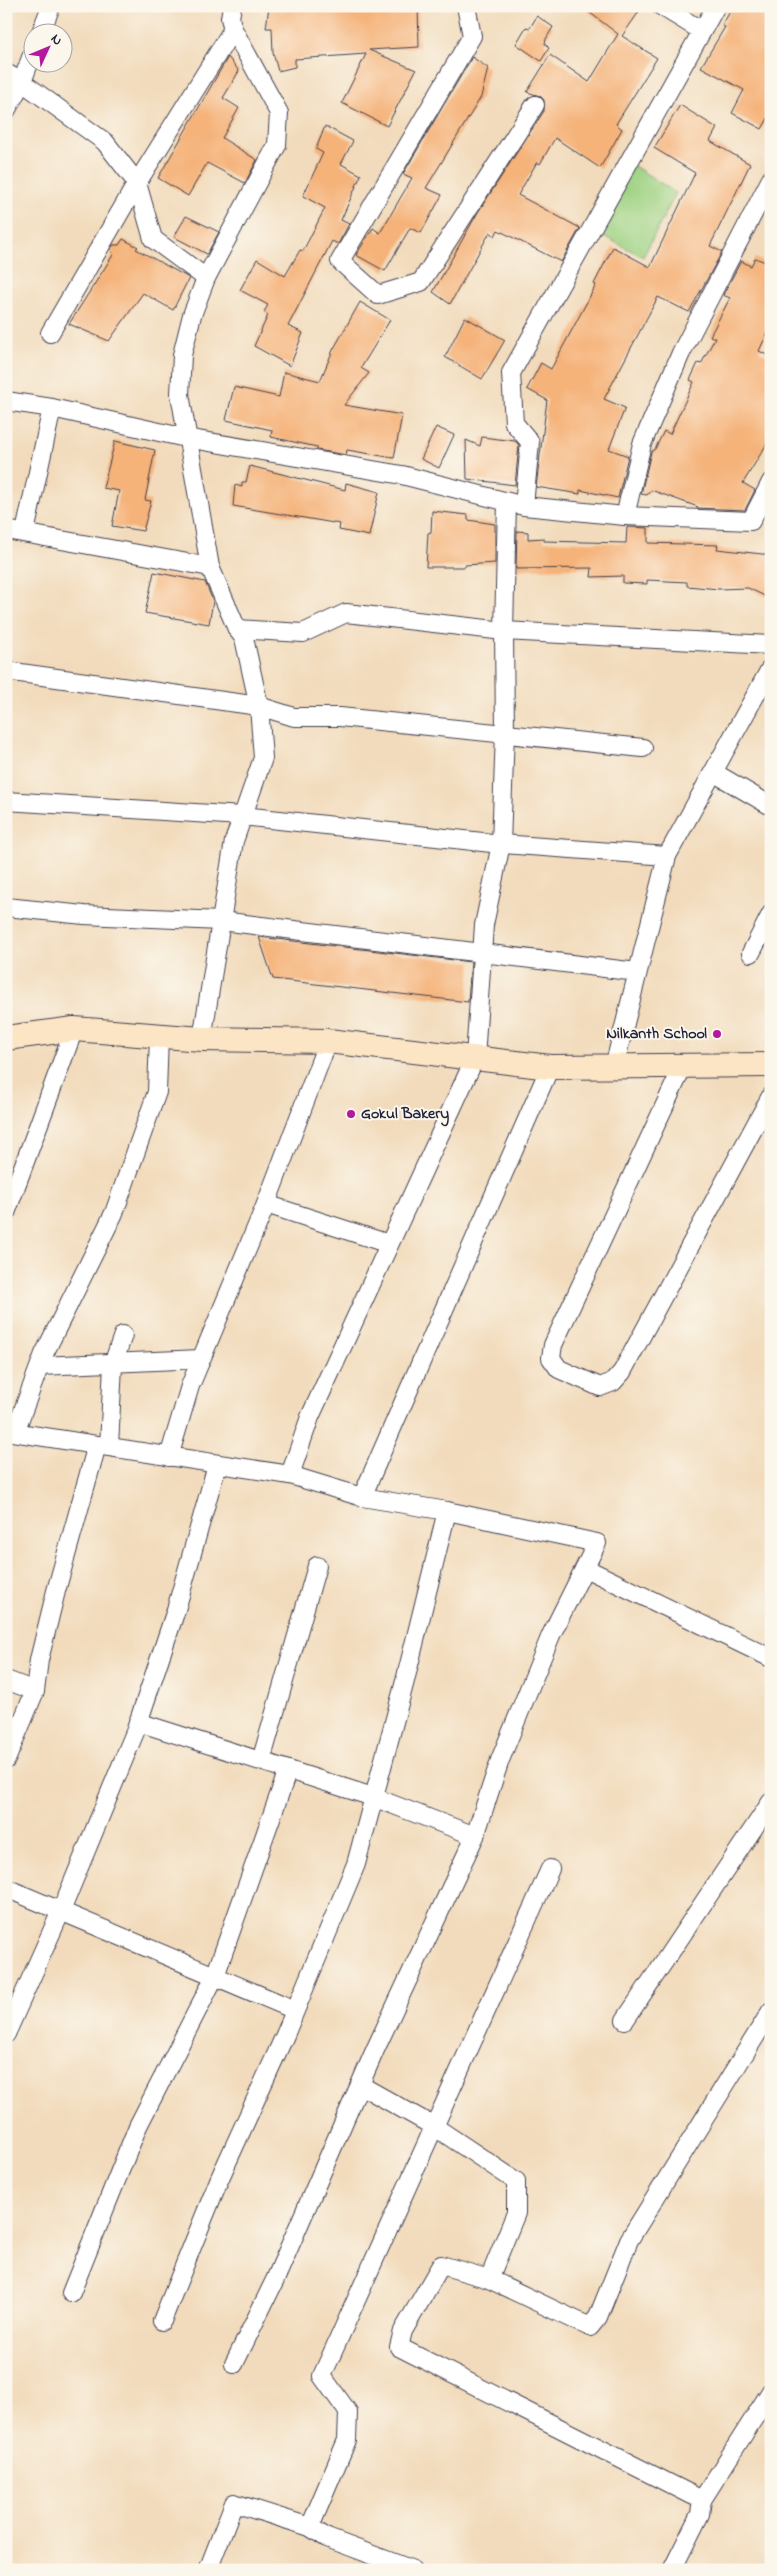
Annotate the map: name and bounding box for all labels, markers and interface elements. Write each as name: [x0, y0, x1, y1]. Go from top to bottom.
north arrow: [22, 22, 72, 72]
text: N: [45, 29, 67, 51]
place label: Nilkanth School: [606, 1022, 707, 1046]
marker: Nilkanth School: [711, 1028, 723, 1040]
place label: Gokul Bakery: [361, 1102, 449, 1127]
marker: Gokul Bakery: [345, 1108, 357, 1120]

